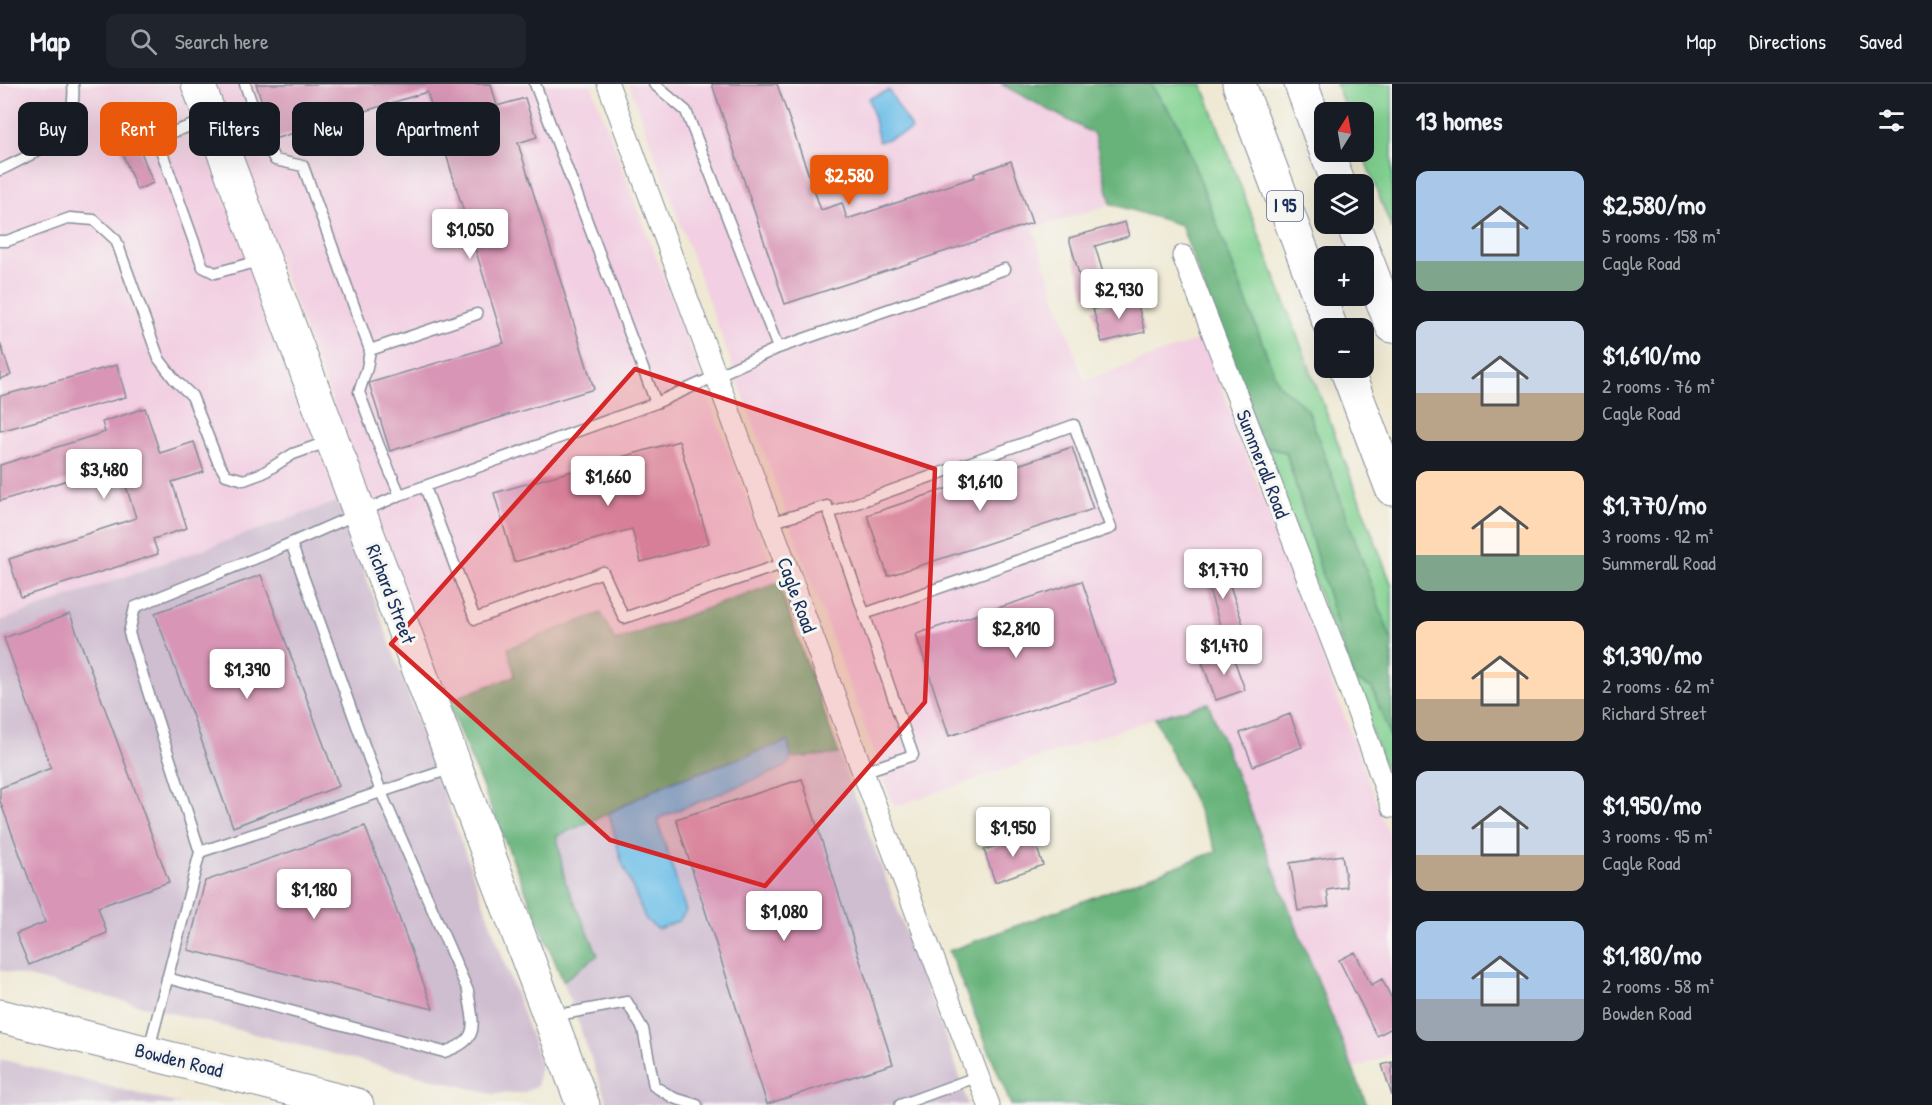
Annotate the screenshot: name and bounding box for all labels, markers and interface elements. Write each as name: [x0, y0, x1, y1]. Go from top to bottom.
search box: [106, 14, 526, 68]
text: Map: [30, 22, 70, 60]
icon: search: [127, 25, 160, 58]
text: Search here: [175, 26, 269, 56]
text: Map: [1686, 27, 1716, 56]
text: Directions: [1749, 27, 1826, 56]
text: Saved: [1859, 27, 1902, 56]
chip: Buy: [18, 102, 88, 156]
chip: Rent: [100, 102, 177, 156]
chip: Filters: [189, 102, 280, 156]
chip: New: [292, 102, 364, 156]
chip: Apartment: [376, 102, 500, 156]
north arrow: [1314, 102, 1374, 162]
map controls: [1314, 102, 1374, 378]
text: 13 homes: [1416, 103, 1503, 138]
icon: filters: [1875, 104, 1908, 137]
pin: $2,580: [800, 155, 898, 206]
text: $2,580: [824, 161, 874, 188]
button: layers: [1314, 174, 1374, 234]
text: $2,580/mo: [1602, 187, 1706, 222]
road number: I 95: [1267, 191, 1303, 221]
icon: home: [1464, 195, 1536, 267]
pin: $1,050: [421, 209, 519, 260]
text: $1,050: [446, 215, 494, 242]
text: 5 rooms · 158 m²: [1602, 222, 1721, 249]
button: +: [1314, 246, 1374, 306]
text: Cagle Road: [1602, 249, 1680, 276]
pin: $2,930: [1070, 269, 1168, 320]
text: $2,930: [1095, 275, 1143, 302]
button: −: [1314, 318, 1374, 378]
text: $1,610/mo: [1602, 337, 1701, 372]
icon: home: [1464, 345, 1536, 417]
text: 2 rooms · 76 m²: [1602, 372, 1715, 399]
text: Cagle Road: [1602, 399, 1680, 426]
street label: Summerall Road: [1230, 406, 1297, 522]
pin: $3,480: [55, 449, 153, 500]
text: $3,480: [80, 455, 128, 482]
pin: $1,660: [559, 456, 657, 507]
pin: $1,610: [931, 461, 1029, 512]
text: $1,660: [585, 462, 631, 489]
text: $1,610: [957, 467, 1003, 494]
text: $1,770/mo: [1602, 487, 1706, 522]
icon: home: [1464, 495, 1536, 567]
text: 3 rooms · 92 m²: [1602, 522, 1713, 549]
street label: Richard Street: [360, 540, 423, 648]
pin: $1,770: [1174, 549, 1272, 600]
text: Summerall Road: [1602, 549, 1716, 576]
street label: Cagle Road: [771, 553, 824, 636]
text: $1,770: [1198, 555, 1248, 582]
pin: $2,810: [967, 608, 1065, 659]
text: $2,810: [992, 614, 1040, 641]
pin: $1,470: [1175, 625, 1273, 676]
text: $1,470: [1200, 631, 1248, 658]
text: $1,390/mo: [1602, 637, 1702, 672]
icon: home: [1464, 645, 1536, 717]
pin: $1,390: [198, 649, 296, 700]
text: $1,390: [224, 655, 270, 682]
text: 2 rooms · 62 m²: [1602, 672, 1714, 699]
text: Richard Street: [1602, 699, 1706, 726]
text: $1,950/mo: [1602, 787, 1701, 822]
icon: home: [1464, 795, 1536, 867]
pin: $1,950: [964, 807, 1062, 858]
text: $1,950: [990, 813, 1036, 840]
text: 3 rooms · 95 m²: [1602, 822, 1712, 849]
text: Cagle Road: [1602, 849, 1680, 876]
pin: $1,180: [265, 869, 363, 920]
text: $1,180: [291, 875, 337, 902]
pin: $1,080: [735, 891, 833, 942]
text: $1,080: [760, 897, 808, 924]
text: $1,180/mo: [1602, 937, 1701, 972]
icon: home: [1464, 945, 1536, 1017]
text: 2 rooms · 58 m²: [1602, 972, 1714, 999]
text: Bowden Road: [1602, 999, 1692, 1026]
street label: Bowden Road: [132, 1036, 226, 1084]

